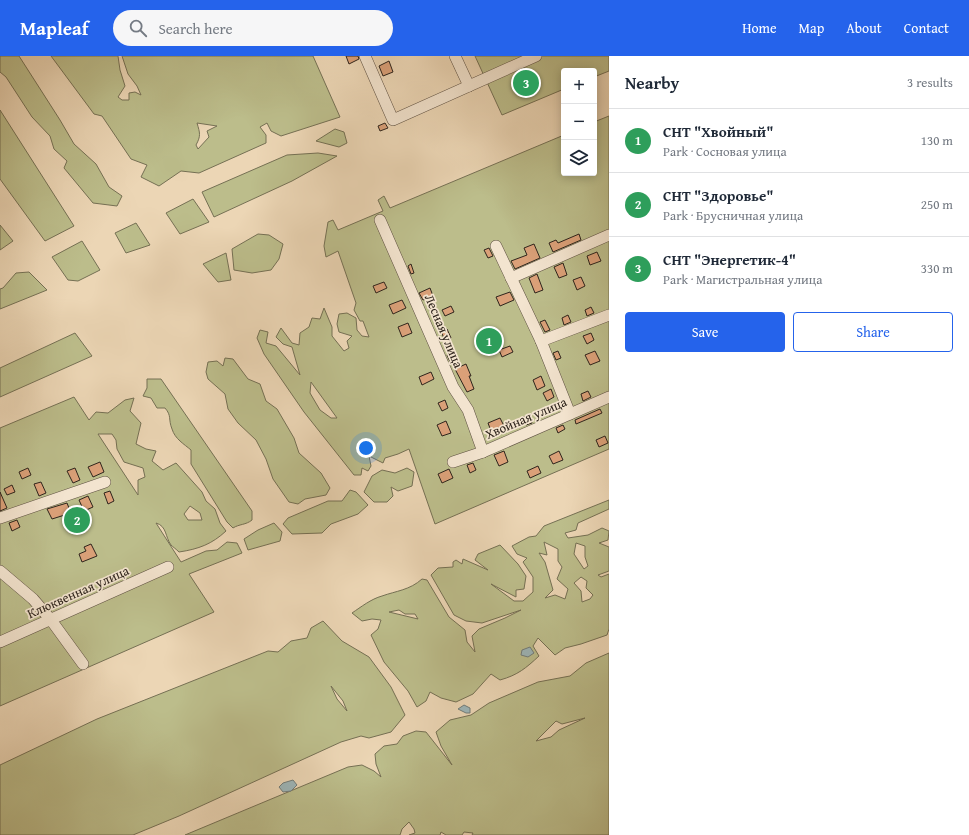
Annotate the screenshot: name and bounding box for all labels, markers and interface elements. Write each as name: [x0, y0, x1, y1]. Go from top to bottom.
search box: [113, 10, 393, 46]
text: Mapleaf: [20, 14, 89, 42]
icon: search: [127, 17, 149, 39]
text: Search here: [159, 18, 233, 39]
text: Home: [742, 18, 777, 38]
text: Map: [799, 18, 824, 38]
text: About: [846, 18, 882, 38]
text: Contact: [904, 18, 949, 38]
pin: 3: [513, 68, 539, 98]
map controls: [561, 68, 597, 176]
button: +: [561, 68, 597, 104]
text: Nearby: [625, 70, 679, 95]
text: 3 results: [907, 73, 953, 92]
button: −: [561, 104, 597, 140]
text: СНТ "Хвойный": [663, 121, 774, 142]
text: 1: [635, 131, 641, 150]
text: 130 m: [921, 131, 953, 150]
button: layers: [561, 140, 597, 176]
text: Park · Сосновая улица: [663, 142, 787, 161]
text: СНТ "Здоровье": [663, 185, 774, 206]
text: 2: [635, 195, 641, 214]
text: 250 m: [921, 195, 953, 214]
text: Park · Брусничная улица: [663, 206, 803, 225]
text: СНТ "Энергетик-4": [663, 249, 796, 270]
text: 3: [635, 259, 641, 278]
text: 330 m: [921, 259, 953, 278]
text: Park · Магистральная улица: [663, 270, 822, 289]
street label: Лесная улица: [420, 291, 468, 372]
button: Save: [625, 312, 785, 352]
button: Share: [793, 312, 953, 352]
pin: 1: [476, 326, 502, 356]
street label: Хвойная улица: [482, 392, 571, 444]
your location: [356, 438, 376, 458]
pin: 2: [64, 505, 90, 535]
street label: Клюквенная улица: [24, 561, 133, 623]

